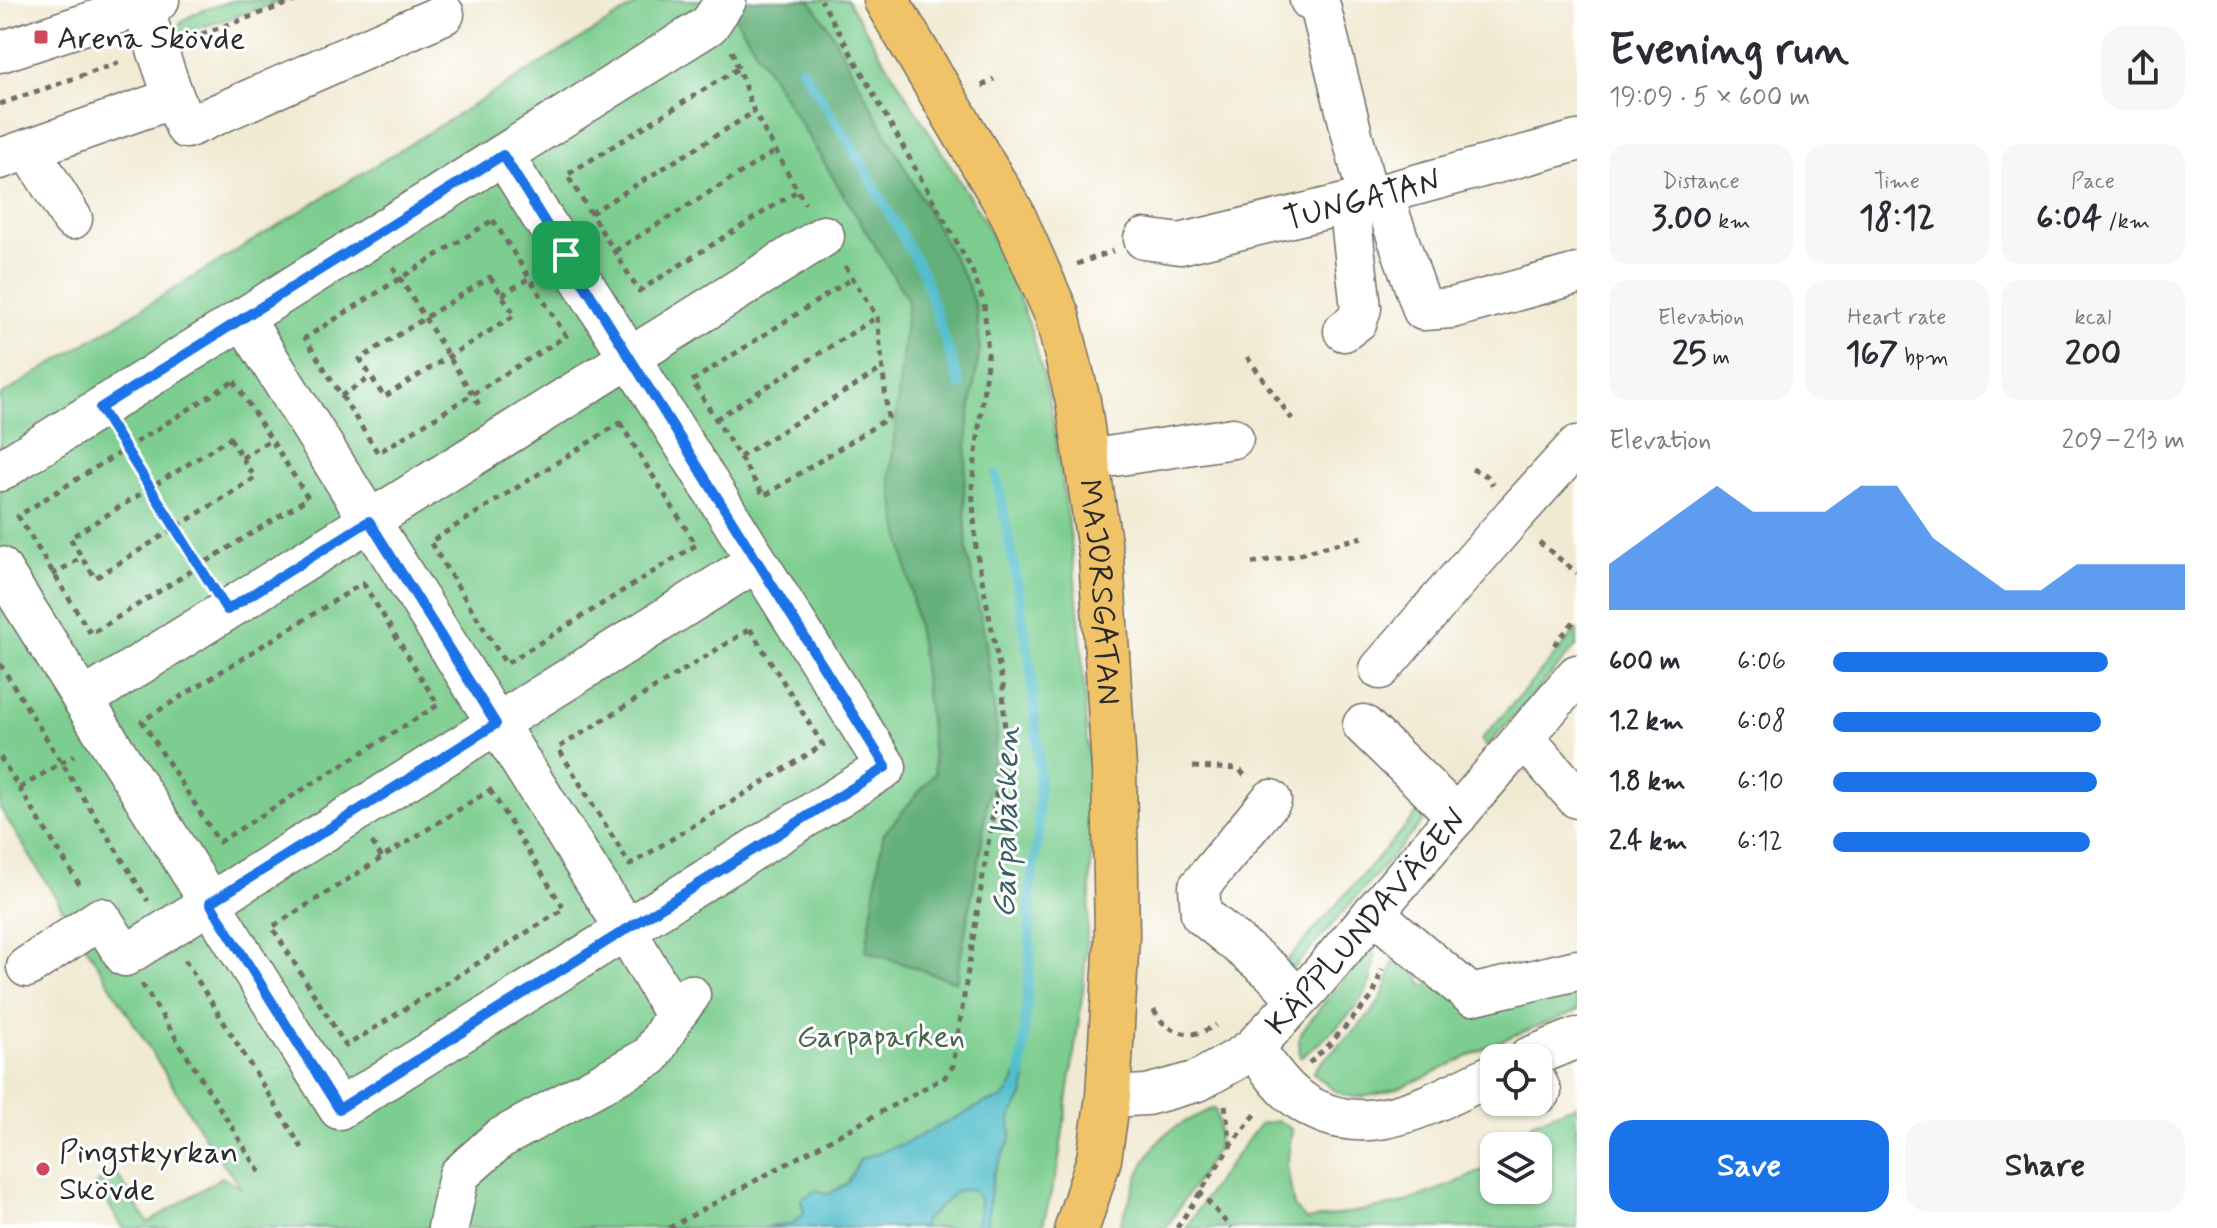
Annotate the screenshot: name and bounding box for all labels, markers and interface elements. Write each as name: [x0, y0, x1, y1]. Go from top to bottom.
place label: Arena Skövde: [57, 18, 245, 60]
text: Evening run: [1609, 22, 1849, 80]
button: share: [2101, 26, 2185, 110]
marker: Arena Skövde: [32, 28, 50, 46]
text: 19:09 · 5 × 600 m: [1609, 81, 1810, 115]
street label: TUNGATAN: [1280, 160, 1446, 241]
text: Distance: [1662, 168, 1740, 196]
text: Time: [1874, 168, 1920, 196]
text: Pace: [2071, 168, 2115, 196]
text: 3.00: [1652, 196, 1712, 241]
text: 18:12: [1859, 196, 1935, 241]
text: 6:04: [2036, 196, 2102, 241]
text: km: [1712, 208, 1750, 236]
text: /km: [2102, 208, 2150, 236]
pin: [532, 221, 600, 289]
icon: arrive: [544, 233, 588, 277]
text: Elevation: [1658, 304, 1744, 332]
text: Heart rate: [1848, 304, 1946, 332]
text: kcal: [2075, 304, 2111, 332]
text: 25: [1672, 332, 1707, 377]
text: 167: [1845, 332, 1898, 377]
text: 200: [2065, 332, 2121, 377]
text: m: [1707, 344, 1730, 372]
text: bpm: [1898, 344, 1949, 372]
text: Elevation: [1609, 424, 1711, 458]
text: 209–213 m: [2061, 424, 2185, 458]
street label: MAJORSGATAN: [1067, 477, 1129, 706]
text: 600 m: [1609, 645, 1681, 679]
text: 6:06: [1737, 645, 1786, 679]
text: 1.2 km: [1609, 705, 1684, 739]
text: 6:08: [1737, 705, 1786, 739]
water label: Garpabäcken: [982, 725, 1031, 918]
text: 1.8 km: [1609, 765, 1686, 799]
text: 6:10: [1737, 765, 1784, 799]
street label: KÄPPLUNDAVÄGEN: [1257, 800, 1477, 1045]
text: 2.4 km: [1609, 825, 1687, 859]
text: 6:12: [1737, 825, 1783, 859]
park label: Garpaparken: [797, 1016, 965, 1058]
map controls: [1480, 1044, 1552, 1204]
button: locate: [1480, 1044, 1552, 1116]
button: Save: [1609, 1120, 1889, 1212]
button: Share: [1905, 1120, 2185, 1212]
place label: Pingstkyrkan Skövde: [59, 1132, 238, 1211]
button: layers: [1480, 1132, 1552, 1204]
marker: Pingstkyrkan Skövde: [34, 1160, 52, 1178]

